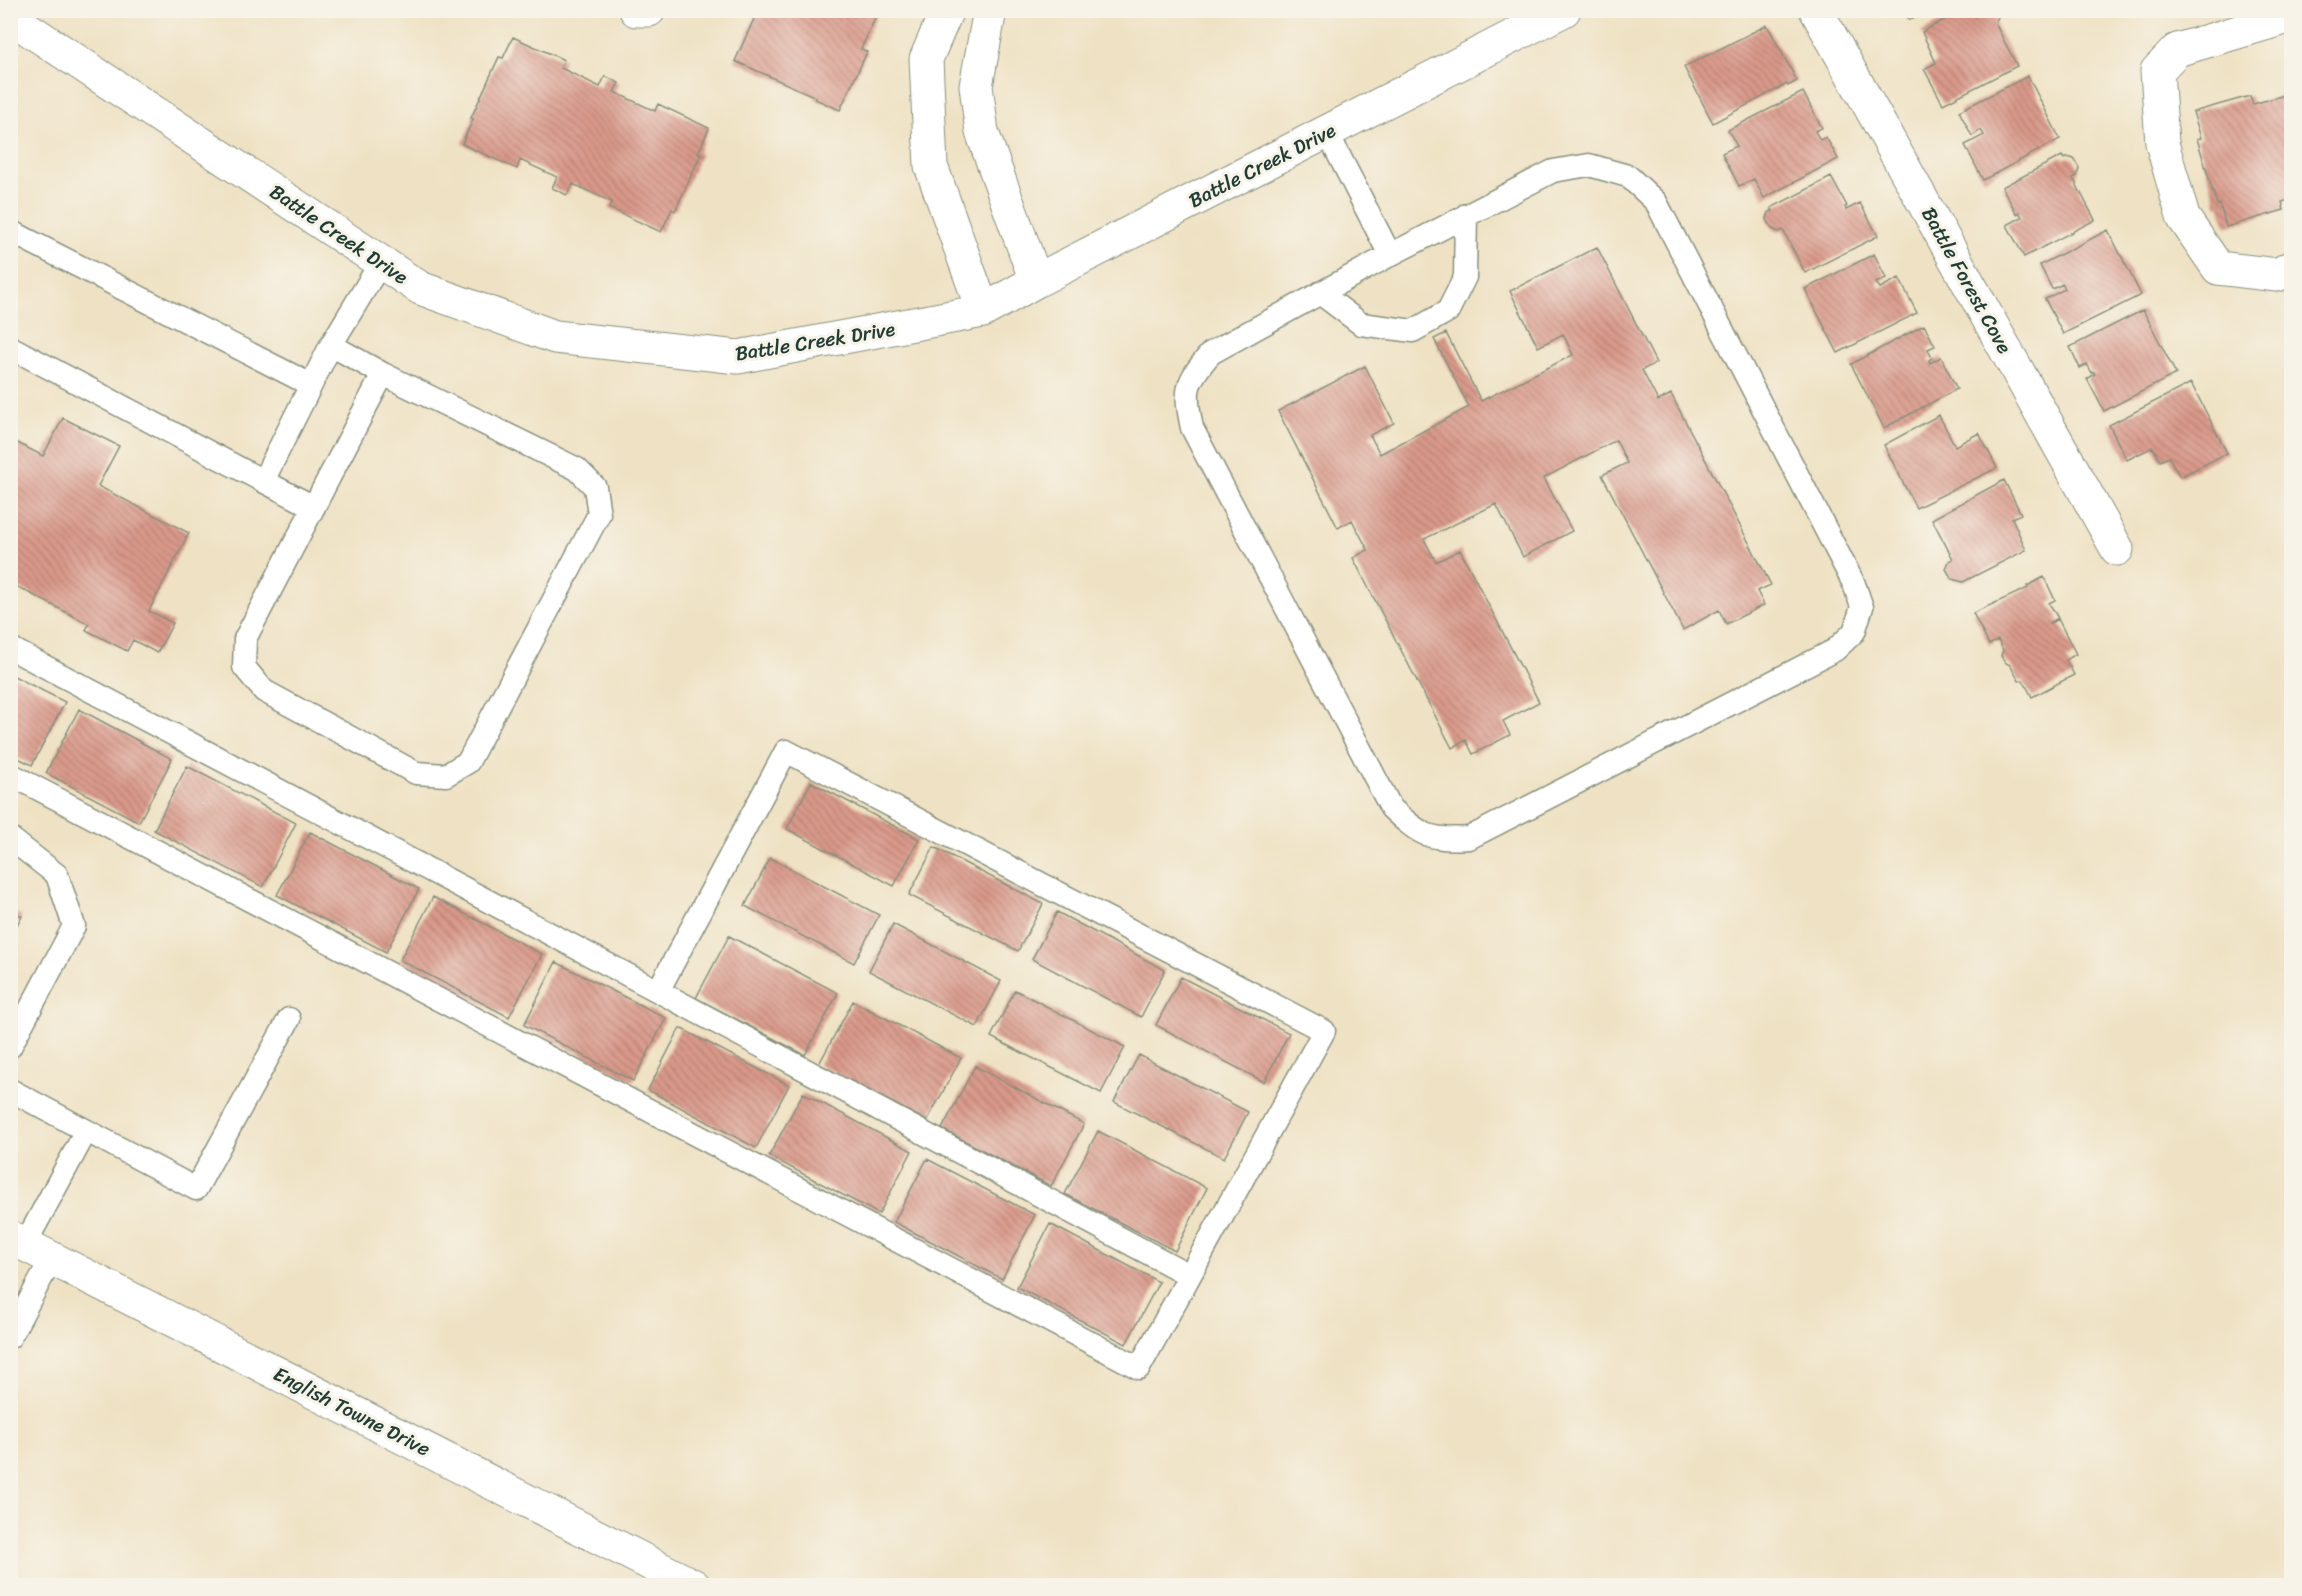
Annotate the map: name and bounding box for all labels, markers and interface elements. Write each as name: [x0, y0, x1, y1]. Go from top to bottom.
street label: Battle Creek Drive: [1182, 113, 1342, 218]
street label: Battle Creek Drive: [262, 175, 416, 294]
street label: Battle Forest Cove: [1912, 200, 2022, 360]
street label: Battle Creek Drive: [733, 312, 898, 371]
street label: English Towne Drive: [267, 1357, 436, 1466]

